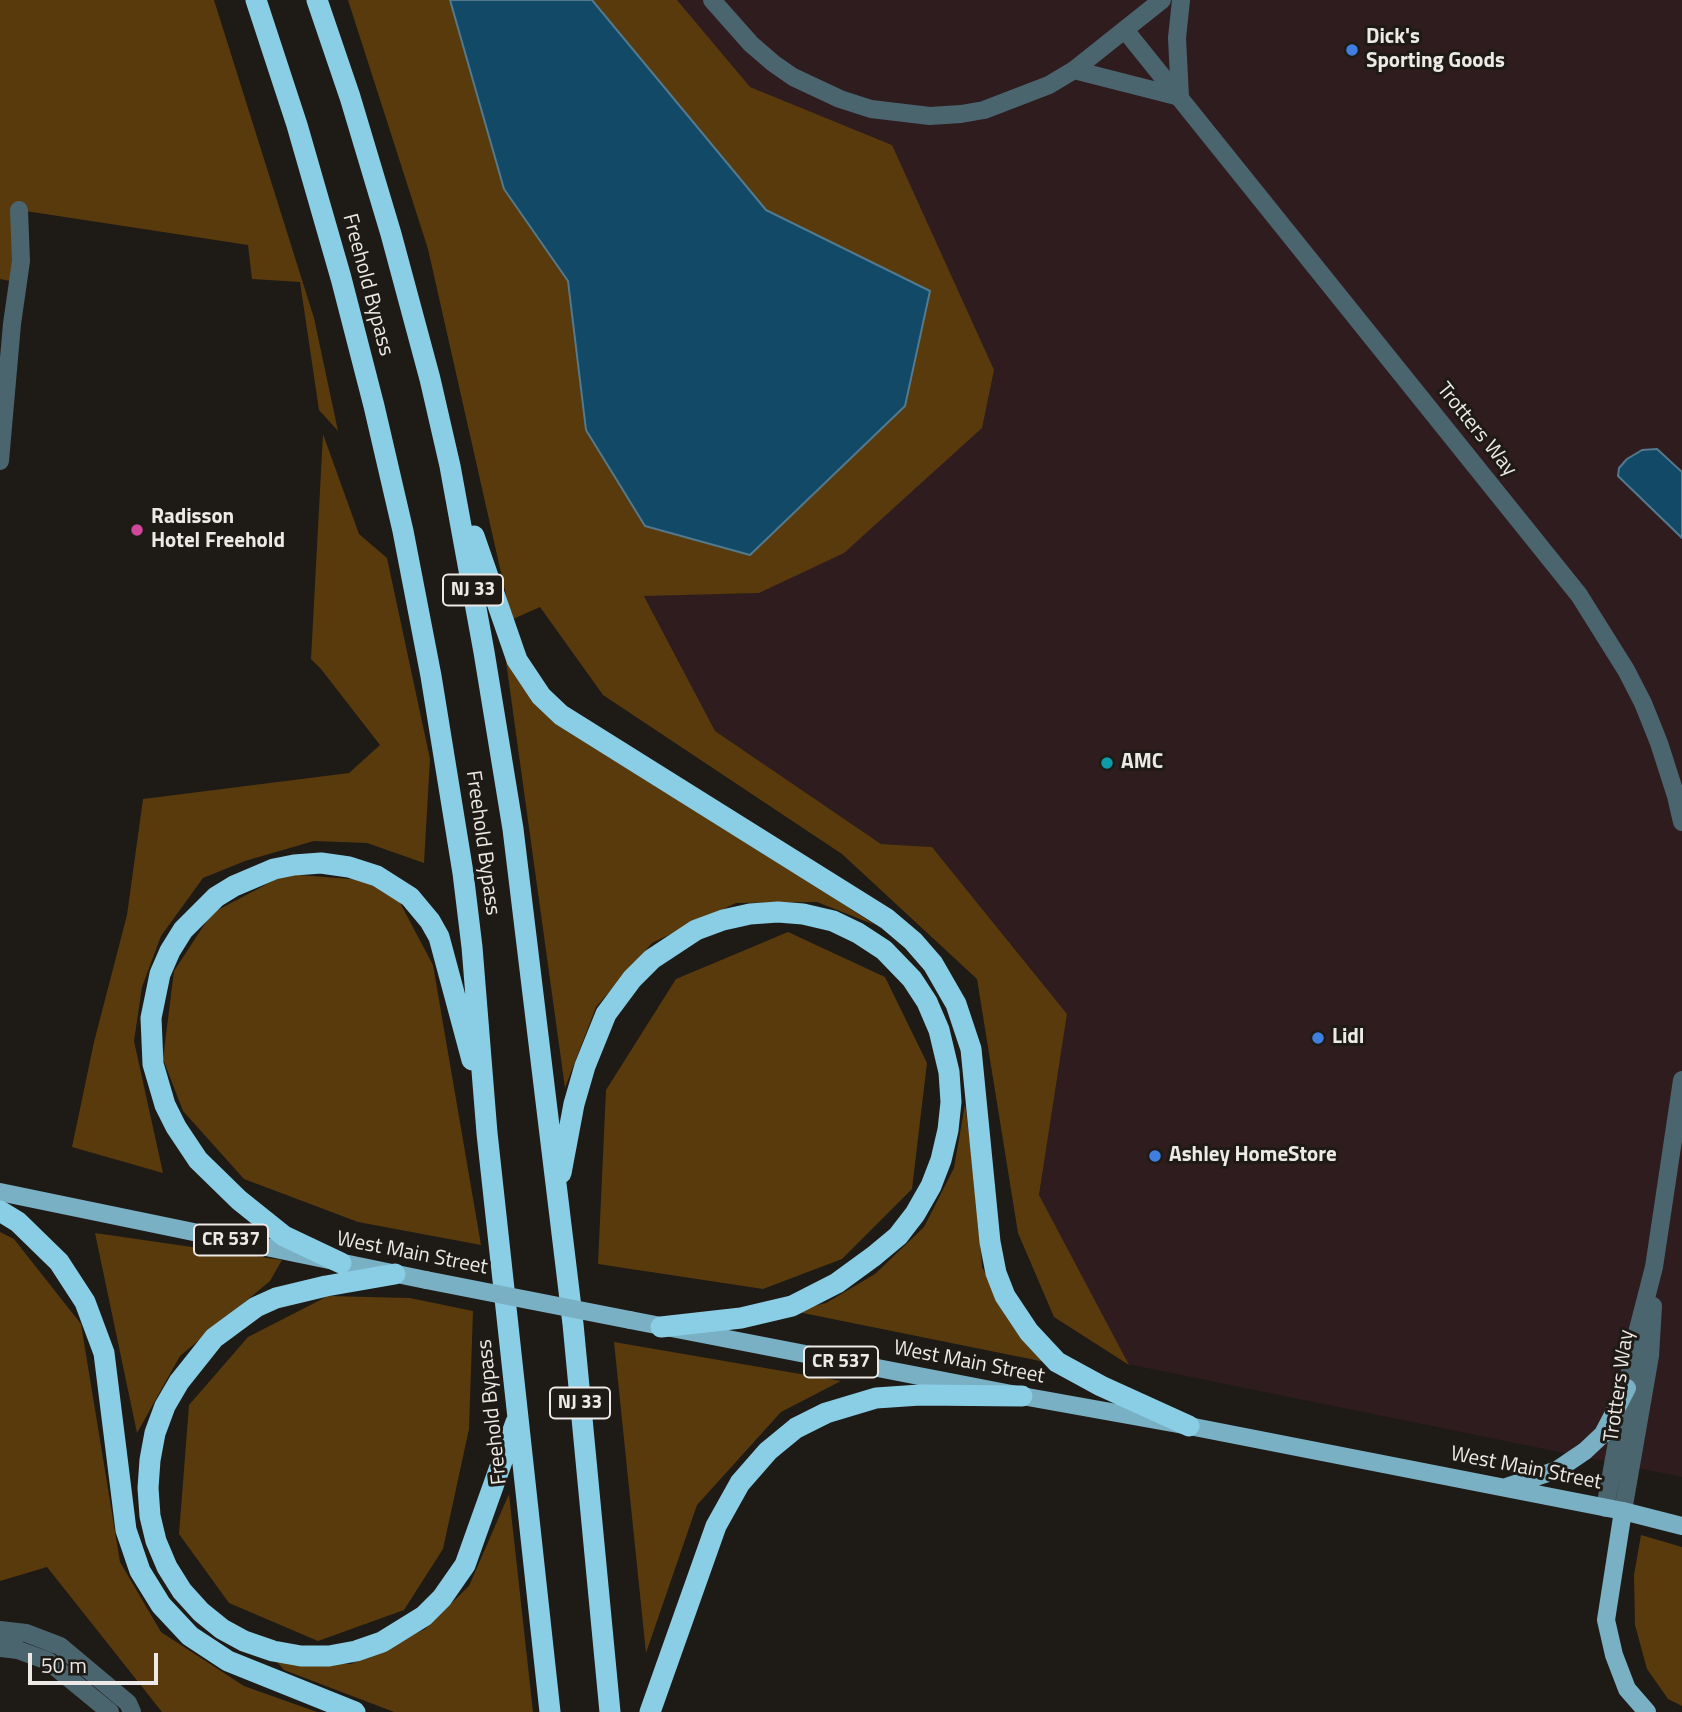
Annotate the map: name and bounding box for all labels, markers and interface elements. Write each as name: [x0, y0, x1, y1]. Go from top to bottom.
place label: Dick's Sporting Goods: [1366, 25, 1505, 75]
marker: Dick's Sporting Goods: [1344, 42, 1360, 58]
street label: Freehold Bypass: [336, 211, 398, 359]
street label: Trotters Way: [1431, 378, 1521, 482]
place label: Radisson Hotel Freehold: [151, 505, 285, 555]
marker: Radisson Hotel Freehold: [129, 522, 145, 538]
road number: NJ 33: [443, 575, 503, 606]
place label: AMC: [1121, 750, 1163, 776]
marker: AMC: [1099, 755, 1115, 771]
street label: Freehold Bypass: [459, 769, 505, 917]
place label: Lidl: [1332, 1025, 1365, 1051]
marker: Lidl: [1310, 1030, 1326, 1046]
place label: Ashley HomeStore: [1169, 1143, 1337, 1169]
marker: Ashley HomeStore: [1147, 1148, 1163, 1164]
road number: CR 537: [194, 1224, 268, 1256]
street label: West Main Street: [334, 1227, 490, 1281]
street label: Trotters Way: [1600, 1328, 1640, 1444]
street label: West Main Street: [891, 1336, 1047, 1390]
street label: Freehold Bypass: [473, 1338, 513, 1486]
road number: CR 537: [804, 1346, 878, 1378]
road number: NJ 33: [550, 1387, 610, 1418]
street label: West Main Street: [1448, 1442, 1604, 1496]
scale bar: [32, 1638, 161, 1682]
text: 50 m: [41, 1649, 87, 1681]

